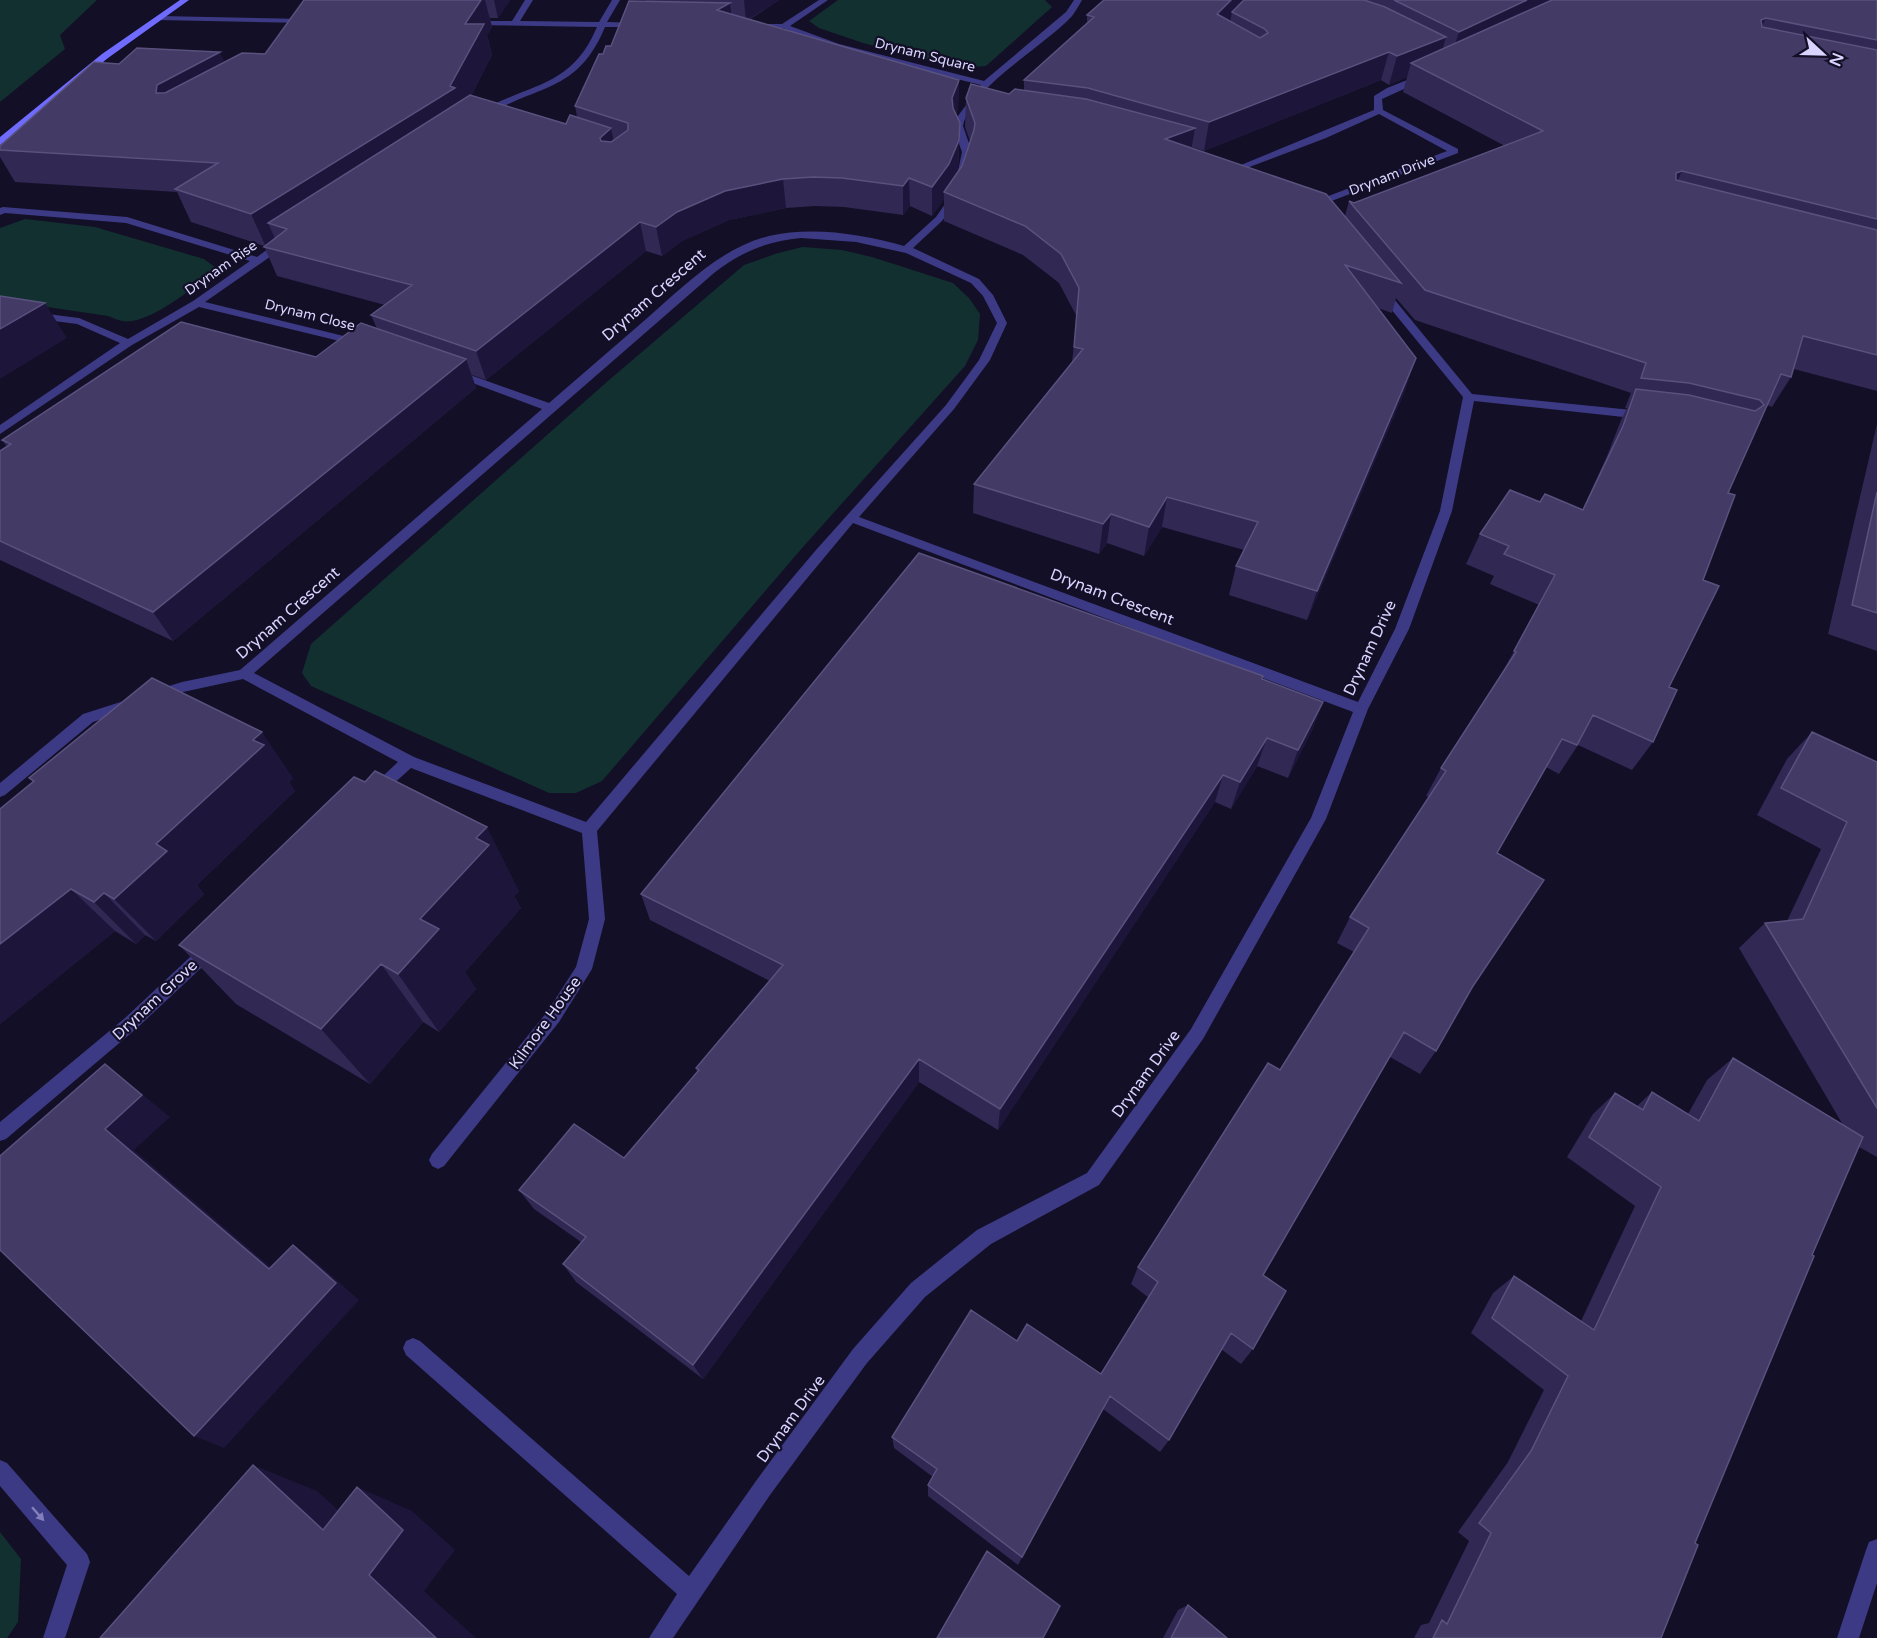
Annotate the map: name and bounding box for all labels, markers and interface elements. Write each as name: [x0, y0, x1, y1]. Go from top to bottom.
north arrow: [1793, 24, 1853, 84]
street label: Drynam Square: [873, 34, 977, 76]
text: N: [1824, 50, 1848, 69]
street label: Drynam Drive: [1347, 151, 1437, 199]
street label: Drynam Rise: [182, 237, 260, 299]
street label: Drynam Crescent: [598, 244, 710, 346]
street label: Drynam Close: [263, 296, 357, 334]
street label: Drynam Crescent: [232, 562, 344, 664]
street label: Drynam Crescent: [1047, 564, 1177, 630]
street label: Drynam Drive: [1339, 597, 1401, 699]
street label: Drynam Grove: [108, 955, 202, 1045]
street label: Kilmore House: [504, 973, 586, 1073]
street label: Drynam Drive: [1107, 1026, 1185, 1122]
street label: Drynam Drive: [752, 1371, 830, 1467]
one-way arrow: [31, 1506, 44, 1521]

